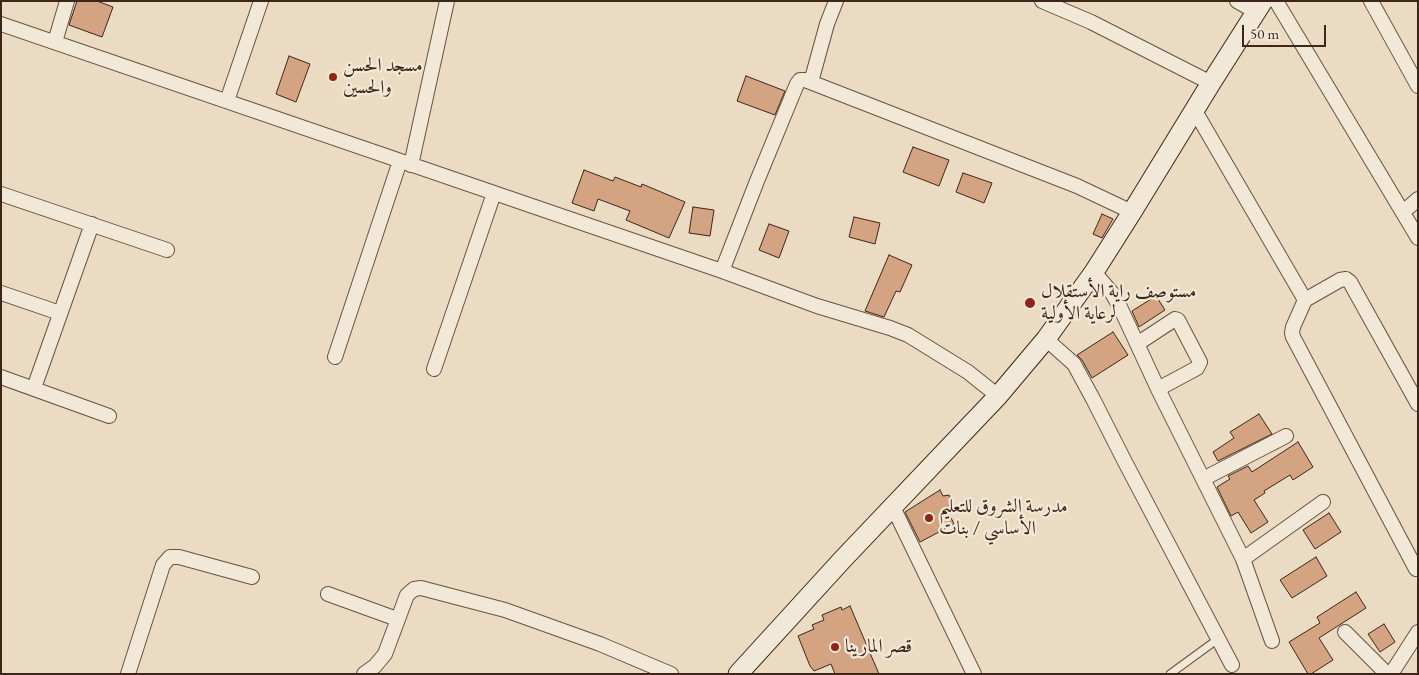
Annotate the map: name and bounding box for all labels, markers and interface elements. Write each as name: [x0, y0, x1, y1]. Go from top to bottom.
scale bar: [1244, 15, 1328, 47]
text: 50 m: [1250, 24, 1279, 43]
place label: مسجد الحسن والحسين: [343, 55, 423, 99]
marker: مسجد الحسن والحسين: [327, 71, 339, 83]
place label: مستوصف راية الأستقلال لرعاية الأولية: [1041, 281, 1196, 325]
marker: مستوصف راية الأستقلال لرعاية الأولية: [1023, 296, 1037, 310]
place label: مدرسة الشروق للتعليم الأساسي / بنات: [939, 496, 1068, 540]
marker: مدرسة الشروق للتعليم الأساسي / بنات: [923, 512, 935, 524]
place label: قصر المارينا: [845, 636, 912, 658]
marker: قصر المارينا: [829, 641, 841, 653]

